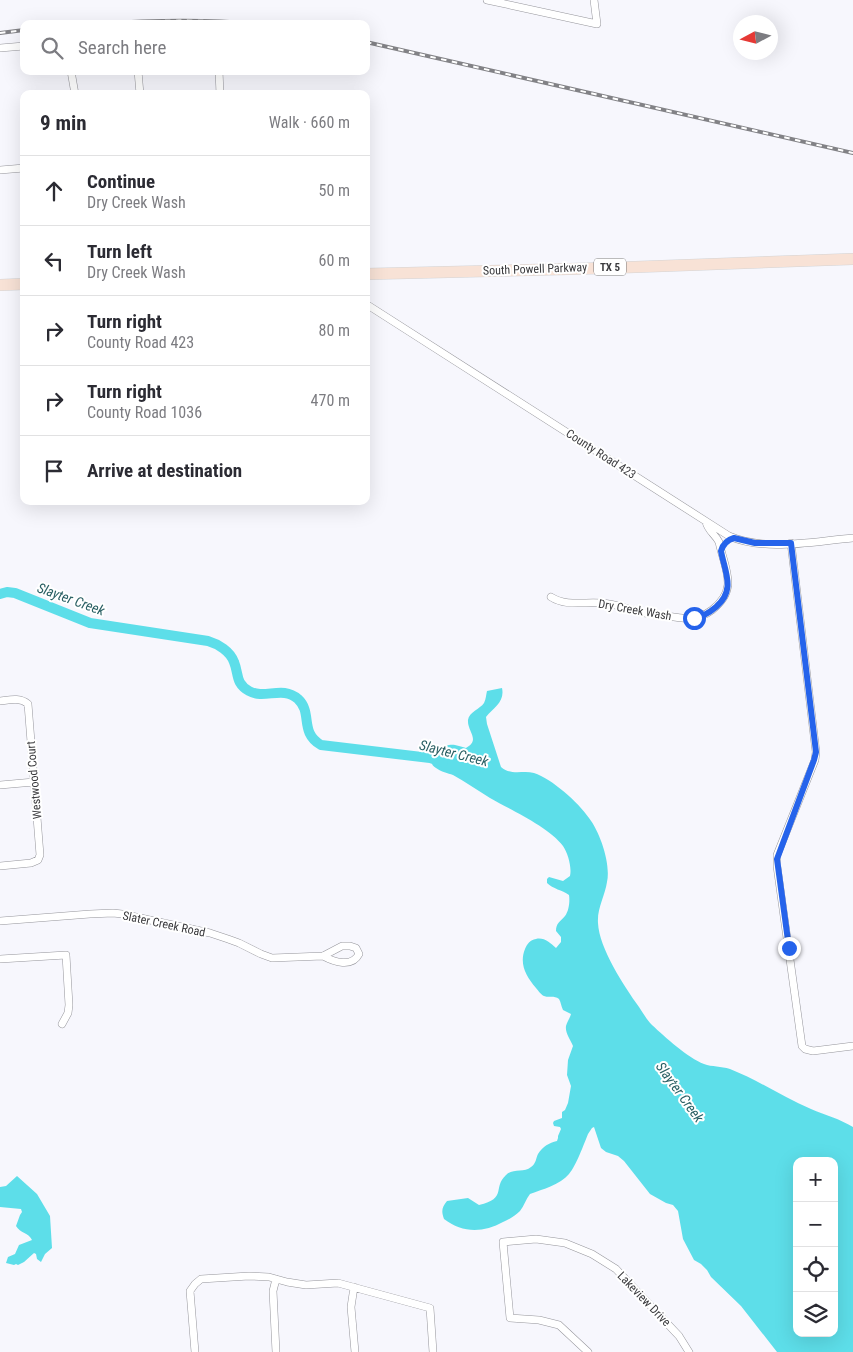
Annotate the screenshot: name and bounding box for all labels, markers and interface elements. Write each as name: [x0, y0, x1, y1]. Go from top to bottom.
north arrow: [733, 15, 778, 60]
search box: [20, 20, 370, 75]
icon: search: [38, 34, 66, 62]
text: Search here: [78, 36, 166, 59]
text: 9 min: [40, 111, 87, 135]
text: Walk · 660 m: [269, 113, 350, 132]
text: Continue: [87, 170, 155, 193]
icon: ahead: [40, 177, 68, 205]
text: 50 m: [318, 181, 350, 200]
text: Dry Creek Wash: [87, 193, 186, 212]
text: Turn left: [87, 240, 152, 263]
icon: left: [40, 247, 68, 275]
text: 60 m: [318, 251, 350, 270]
road number: TX 5: [594, 258, 626, 276]
street label: South Powell Parkway: [483, 260, 587, 278]
text: Dry Creek Wash: [87, 263, 186, 282]
text: Turn right: [87, 310, 162, 333]
icon: right: [40, 317, 68, 345]
text: 80 m: [318, 321, 350, 340]
text: County Road 423: [87, 333, 194, 352]
text: Turn right: [87, 380, 162, 403]
icon: right: [40, 387, 68, 415]
text: 470 m: [311, 391, 350, 410]
text: County Road 1036: [87, 403, 202, 422]
street label: County Road 423: [563, 426, 639, 482]
icon: arrive: [40, 457, 68, 485]
text: Arrive at destination: [87, 459, 242, 482]
water label: Slayter Creek: [35, 579, 108, 619]
street label: Dry Creek Wash: [597, 597, 673, 623]
route start: [683, 607, 706, 630]
water label: Slayter Creek: [418, 737, 491, 769]
street label: Westwood Court: [24, 740, 44, 820]
street label: Slater Creek Road: [121, 908, 207, 940]
route end: [778, 937, 801, 960]
water label: Slayter Creek: [653, 1059, 708, 1126]
map controls: [793, 1157, 838, 1337]
button: +: [793, 1157, 838, 1202]
button: −: [793, 1202, 838, 1247]
button: locate: [793, 1247, 838, 1292]
street label: Lakeview Drive: [615, 1269, 674, 1329]
button: layers: [793, 1292, 838, 1337]

